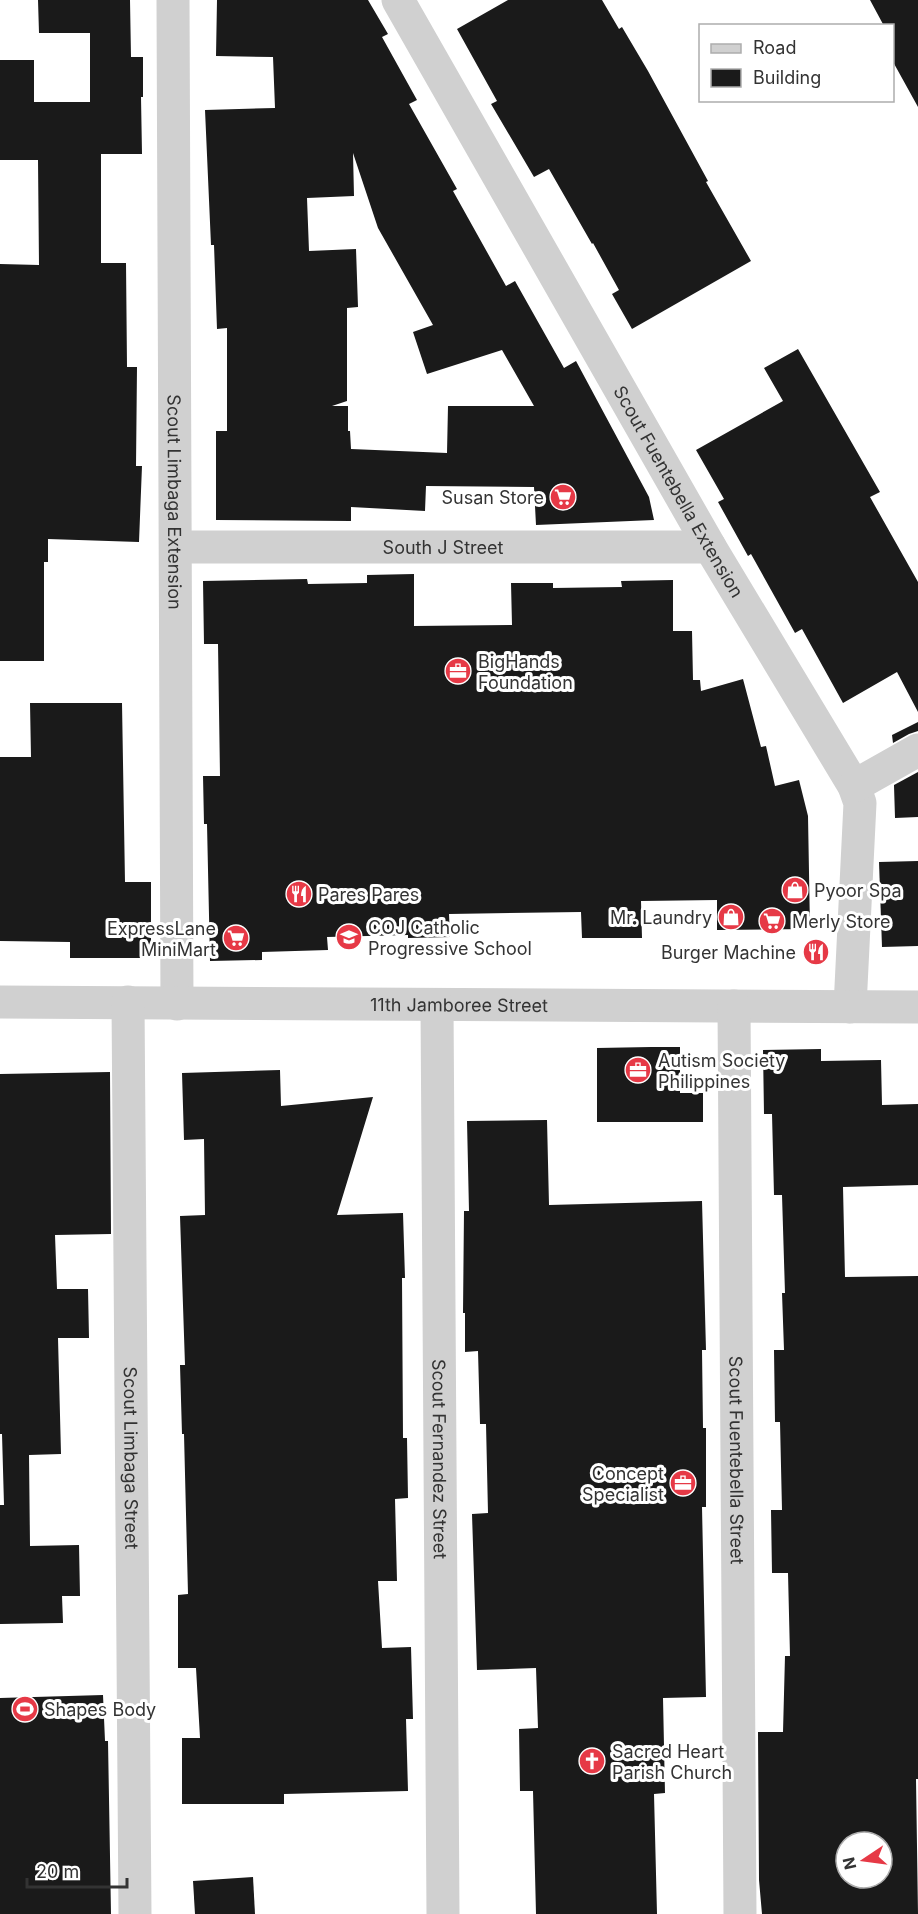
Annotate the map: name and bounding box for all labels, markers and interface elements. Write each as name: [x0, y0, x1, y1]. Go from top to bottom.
legend: [699, 24, 894, 102]
text: Road: [753, 37, 796, 58]
text: Building: [753, 67, 821, 88]
street label: Scout Fuentebella Extension: [610, 382, 748, 601]
street label: Scout Limbaga Extension: [164, 394, 186, 610]
supermarket icon: Susan Store: [548, 482, 578, 512]
place label: Susan Store: [441, 487, 544, 508]
street label: South J Street: [383, 537, 504, 558]
place label: BigHands Foundation: [478, 651, 573, 693]
office icon: BigHands Foundation: [443, 656, 473, 686]
shop icon: Pyoor Spa: [780, 875, 810, 905]
restaurant icon: Pares Pares: [284, 879, 314, 909]
place label: Pyoor Spa: [814, 880, 902, 901]
place label: Pares Pares: [318, 884, 419, 905]
shop icon: Mr. Laundry: [716, 902, 746, 932]
supermarket icon: Merly Store: [757, 906, 787, 936]
place label: Mr. Laundry: [610, 907, 712, 928]
place label: Merly Store: [792, 911, 890, 932]
place label: COJ Catholic Progressive School: [368, 917, 532, 959]
place label: ExpressLane MiniMart: [107, 918, 216, 960]
school or university icon: COJ Catholic Progressive School: [334, 922, 364, 952]
supermarket icon: ExpressLane MiniMart: [221, 923, 251, 953]
restaurant icon: Burger Machine: [801, 937, 831, 967]
place label: Burger Machine: [661, 942, 796, 963]
street label: 11th Jamboree Street: [370, 994, 548, 1015]
place label: Autism Society Philippines: [658, 1050, 785, 1092]
office icon: Autism Society Philippines: [623, 1055, 653, 1085]
street label: Scout Fuentebella Street: [726, 1356, 748, 1564]
street label: Scout Fernandez Street: [429, 1359, 451, 1559]
street label: Scout Limbaga Street: [120, 1366, 143, 1550]
place label: Concept Specialist: [582, 1463, 664, 1505]
office icon: Concept Specialist: [668, 1468, 698, 1498]
sports icon: Shapes Body: [10, 1694, 40, 1724]
place label: Shapes Body: [44, 1699, 156, 1720]
place label: Sacred Heart Parish Church: [612, 1741, 732, 1783]
church icon: Sacred Heart Parish Church: [577, 1746, 607, 1776]
north arrow: [834, 1830, 894, 1890]
scale bar: [27, 1851, 128, 1889]
text: N: [838, 1855, 861, 1872]
text: 20 m: [36, 1861, 79, 1882]

